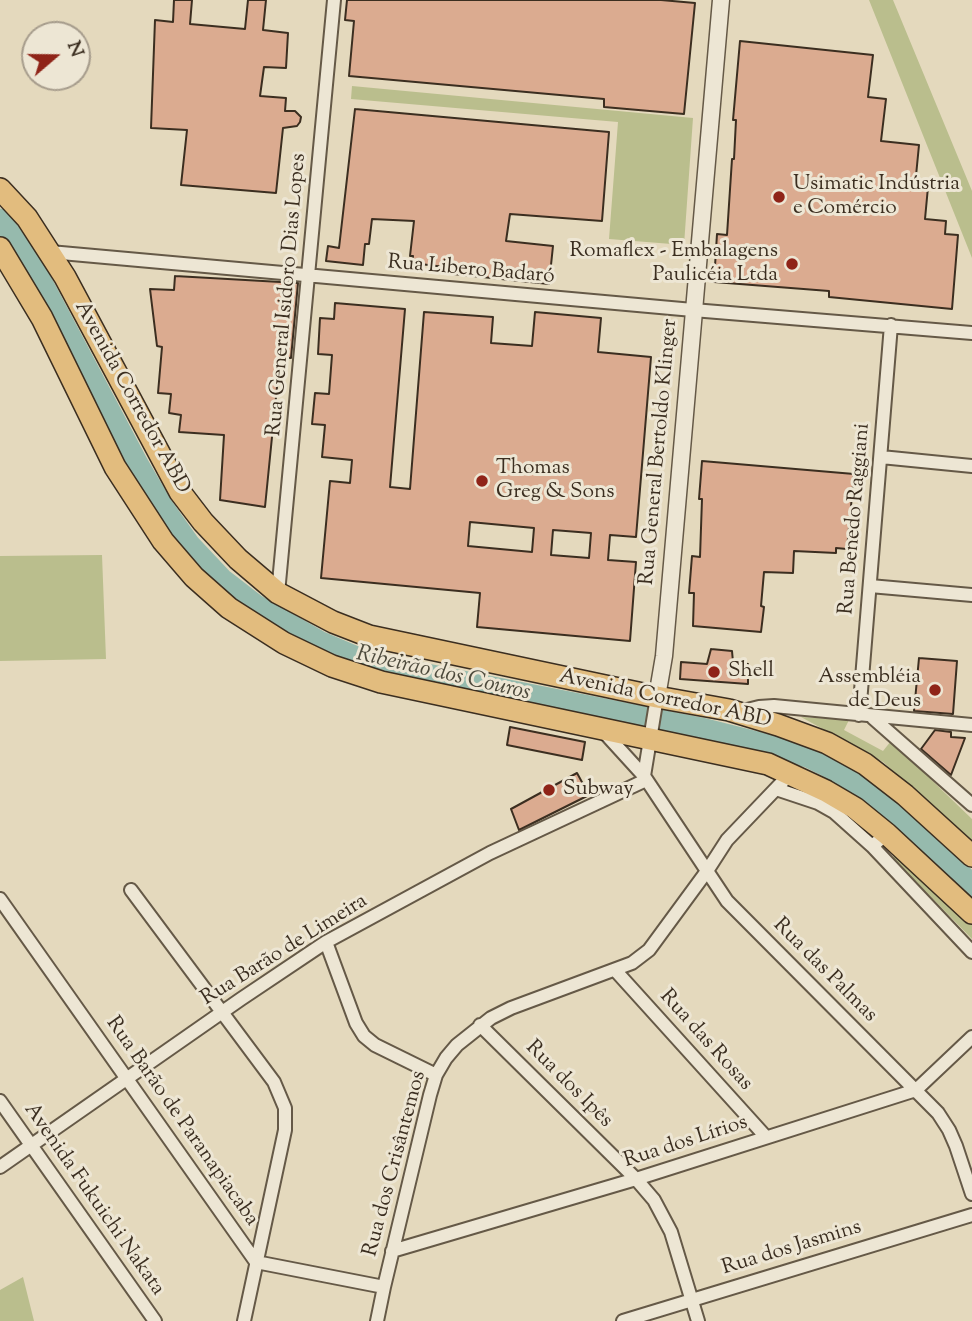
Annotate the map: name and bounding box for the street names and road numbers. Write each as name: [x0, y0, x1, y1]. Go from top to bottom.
street label: Rua General Isidoro Dias Lopes: [263, 152, 313, 438]
street label: Rua Libero Badaró: [386, 251, 556, 291]
street label: Avenida Corredor ABD: [68, 297, 194, 499]
street label: Rua General Bertoldo Klinger: [636, 318, 684, 586]
street label: Rua Benedo Raggiani: [835, 422, 877, 616]
street label: Avenida Corredor ABD: [557, 665, 773, 735]
street label: Rua Barão de Limeira: [197, 890, 373, 1012]
street label: Rua das Palmas: [767, 914, 881, 1028]
street label: Rua das Rosas: [653, 985, 757, 1097]
street label: Rua Barão de Paranapiacaba: [99, 1012, 263, 1232]
street label: Rua dos Ipês: [519, 1036, 617, 1134]
street label: Rua dos Crisântemos: [359, 1068, 433, 1260]
street label: Avenida Fukuichi Nakata: [17, 1099, 169, 1301]
street label: Rua dos Lírios: [621, 1111, 751, 1175]
street label: Rua dos Jasmins: [719, 1216, 865, 1282]

